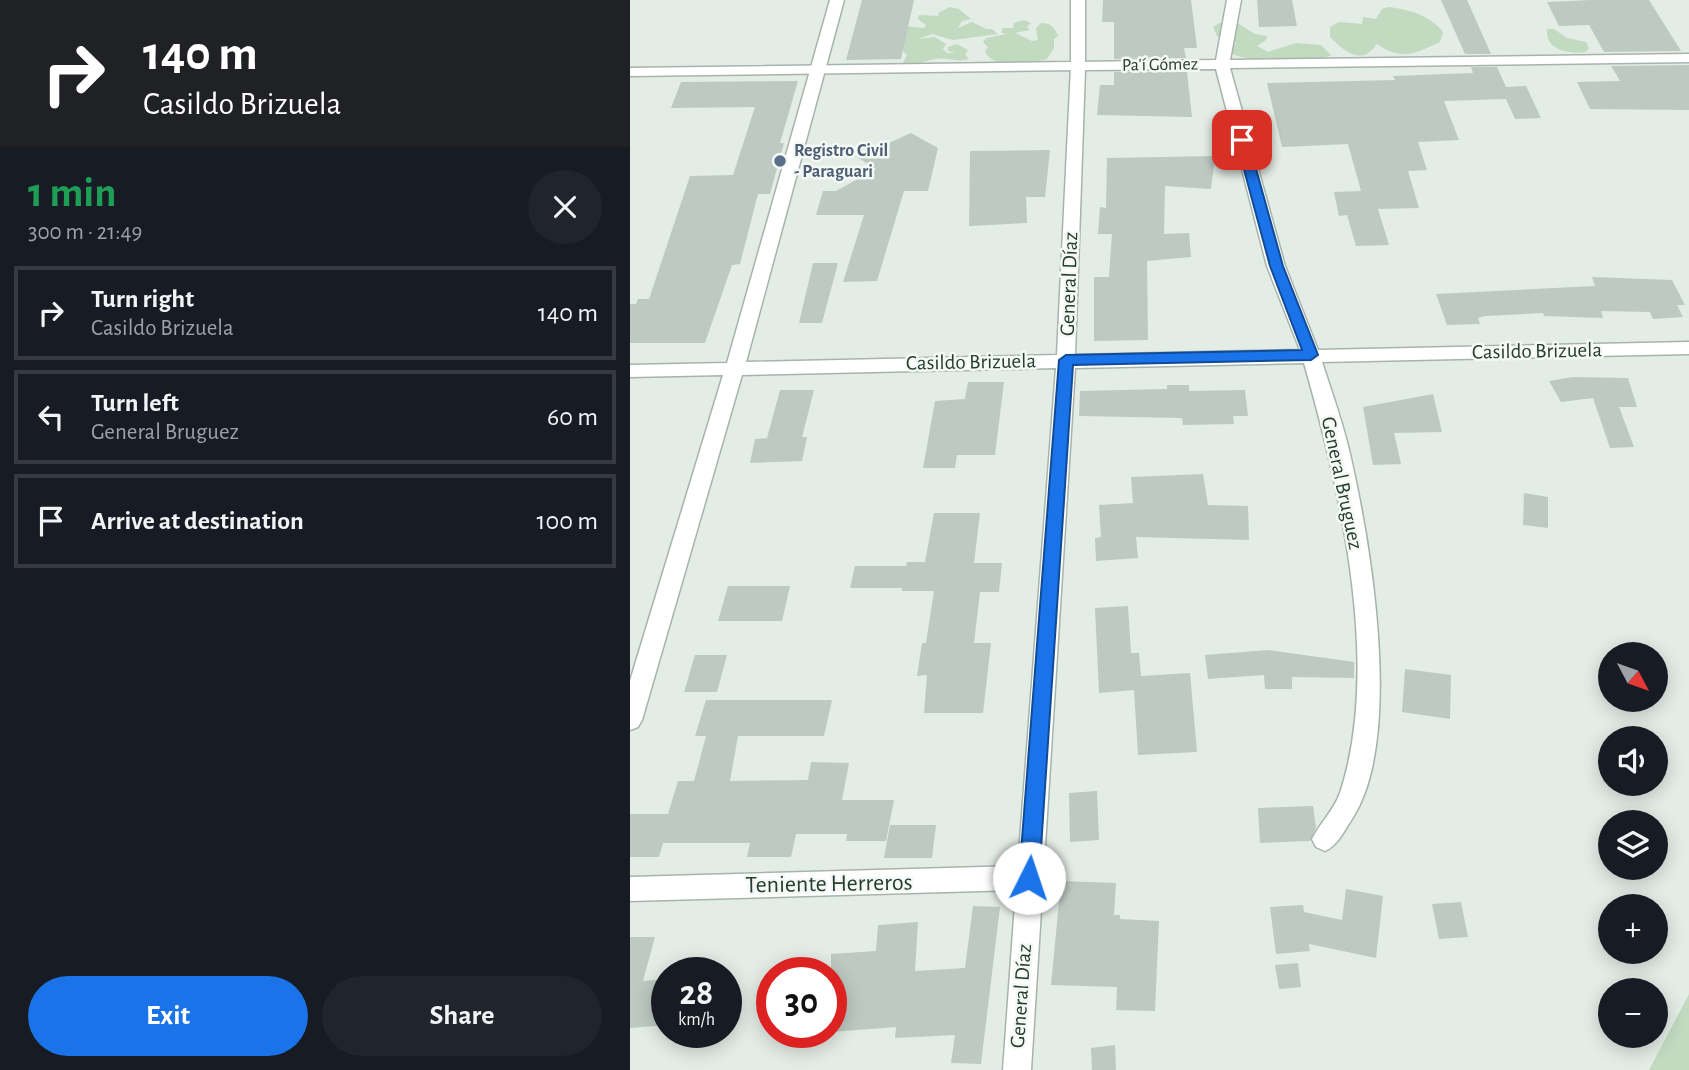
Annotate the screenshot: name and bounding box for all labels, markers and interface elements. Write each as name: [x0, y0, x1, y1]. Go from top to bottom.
icon: right: [28, 28, 119, 119]
text: 140 m: [143, 30, 258, 79]
street label: Pa'í Gómez: [1122, 55, 1198, 75]
text: Casildo Brizuela: [143, 88, 341, 120]
pin: [1212, 110, 1272, 170]
icon: arrive: [1223, 121, 1261, 159]
place label: Registro Civil - Paraguari: [794, 142, 888, 181]
marker: Registro Civil - Paraguari: [772, 153, 788, 169]
button: close: [528, 170, 602, 244]
text: 1 min: [28, 172, 117, 214]
text: 300 m · 21:49: [28, 221, 142, 244]
street label: General Díaz: [1057, 232, 1081, 336]
text: Turn right: [91, 286, 194, 312]
icon: right: [32, 294, 70, 332]
text: 140 m: [538, 300, 598, 326]
text: Casildo Brizuela: [91, 317, 234, 340]
street label: Casildo Brizuela: [1472, 339, 1603, 363]
street label: Casildo Brizuela: [906, 350, 1037, 374]
text: Turn left: [91, 390, 179, 416]
icon: left: [32, 398, 70, 436]
text: 60 m: [547, 404, 598, 430]
street label: General Bruguez: [1318, 415, 1366, 551]
text: General Bruguez: [91, 421, 239, 444]
icon: arrive: [32, 502, 70, 540]
text: Arrive at destination: [91, 508, 304, 534]
text: 100 m: [537, 508, 598, 534]
north arrow: [1598, 642, 1668, 712]
map controls: [1598, 642, 1668, 1048]
button: sound: [1598, 726, 1668, 796]
button: layers: [1598, 810, 1668, 880]
position arrow: [992, 841, 1066, 915]
street label: Teniente Herreros: [745, 871, 913, 897]
button: +: [1598, 894, 1668, 964]
street label: General Díaz: [1007, 943, 1035, 1049]
speed limit sign: 30: [756, 957, 847, 1048]
button: Exit: [28, 976, 308, 1056]
button: Share: [322, 976, 602, 1056]
text: 28: [680, 976, 713, 1011]
button: −: [1598, 978, 1668, 1048]
text: km/h: [678, 1011, 715, 1029]

